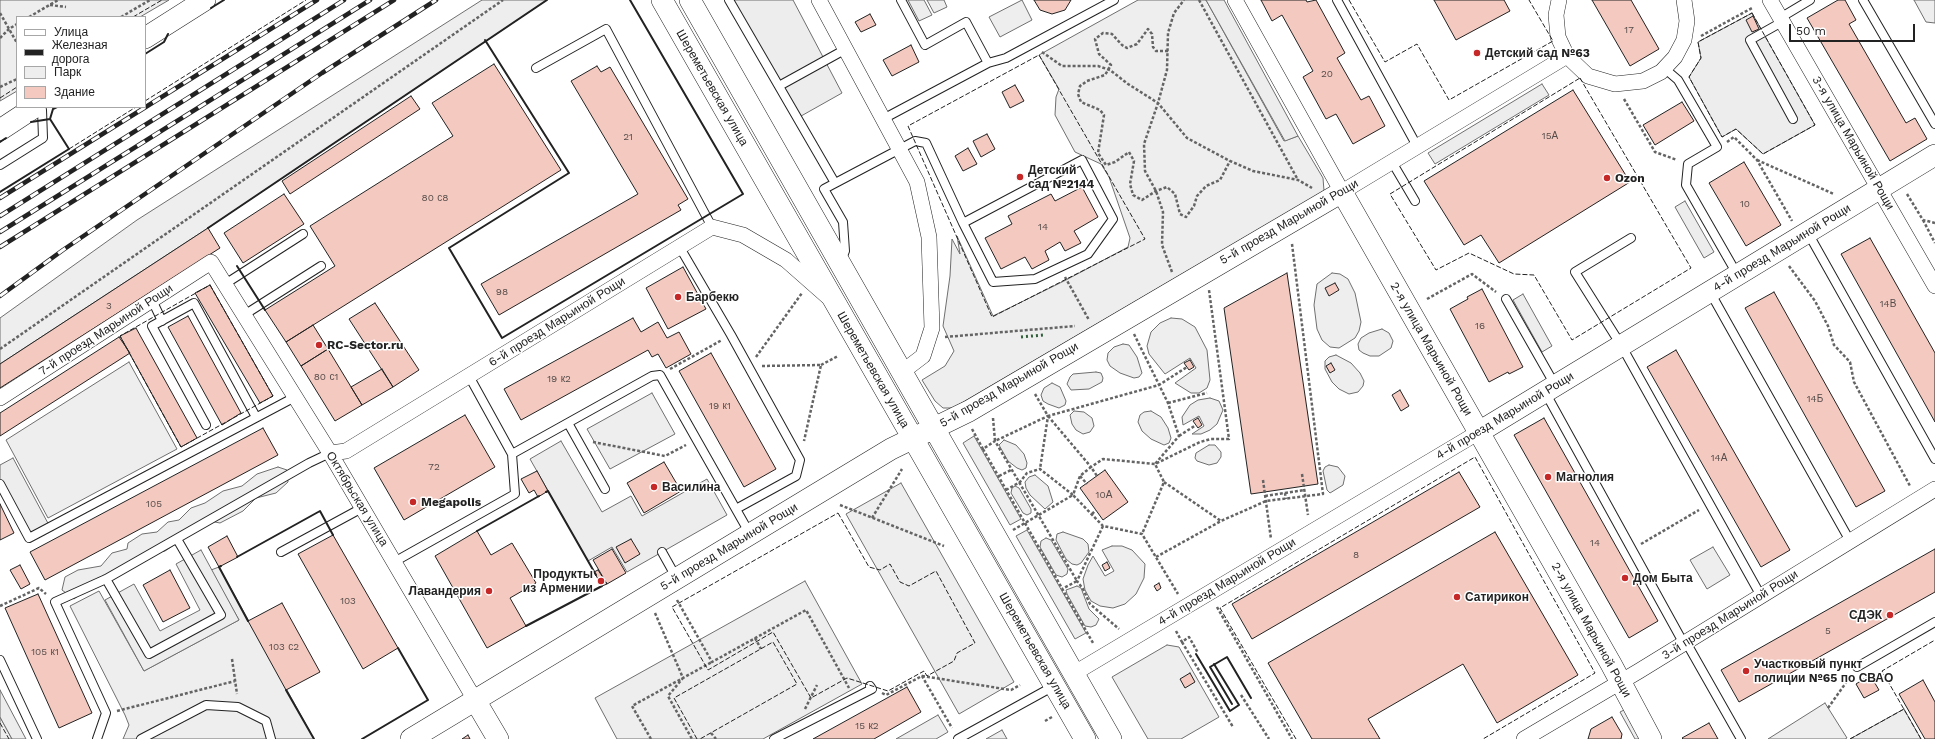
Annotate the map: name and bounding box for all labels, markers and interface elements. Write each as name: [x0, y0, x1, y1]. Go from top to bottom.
legend: [16, 16, 146, 108]
scale bar: [1791, 16, 1917, 42]
house number: 17: [1624, 24, 1634, 36]
text: 50 m: [1796, 24, 1826, 38]
text: Улица: [54, 25, 88, 39]
street label: Шереметьевская улица: [673, 27, 751, 149]
text: Железная дорога: [52, 38, 108, 66]
place label: Детский сад №63: [1485, 46, 1590, 60]
marker: Детский сад №63: [1472, 48, 1482, 58]
text: Парк: [54, 65, 81, 79]
house number: 20: [1321, 68, 1333, 80]
street label: 3-я улица Марьиной Рощи: [1809, 74, 1897, 212]
text: Здание: [54, 85, 95, 99]
house number: 15А: [1542, 130, 1558, 142]
house number: 21: [623, 131, 633, 143]
place label: Детский сад №2144: [1028, 163, 1094, 191]
place label: Ozon: [1615, 171, 1645, 185]
marker: Детский сад №2144: [1015, 172, 1025, 182]
marker: Ozon: [1602, 173, 1612, 183]
street label: 5-й проезд Марьиной Рощи: [1217, 176, 1361, 268]
house number: 80 с8: [422, 192, 448, 204]
house number: 10: [1740, 198, 1750, 210]
street label: 4-й проезд Марьиной Рощи: [1711, 201, 1853, 295]
house number: 14: [1038, 221, 1048, 233]
street label: 6-й проезд Марьиной Рощи: [486, 274, 628, 370]
street label: 2-я улица Марьиной Рощи: [1387, 280, 1475, 418]
street label: 7-й проезд Марьиной Рощи: [36, 281, 176, 379]
house number: 98: [496, 286, 508, 298]
place label: Барбекю: [686, 290, 739, 304]
marker: Барбекю: [673, 292, 683, 302]
house number: 14В: [1880, 298, 1896, 310]
house number: 3: [106, 300, 112, 312]
street label: Шереметьевская улица: [834, 309, 912, 431]
house number: 16: [1475, 320, 1485, 332]
place label: RC-Sector.ru: [327, 338, 403, 352]
street label: 5-й проезд Марьиной Рощи: [937, 339, 1081, 431]
marker: RC-Sector.ru: [314, 340, 324, 350]
street label: 4-й проезд Марьиной Рощи: [1434, 369, 1576, 463]
house number: 80 с1: [314, 371, 338, 383]
house number: 19 к2: [547, 373, 571, 385]
house number: 14Б: [1807, 393, 1823, 405]
house number: 19 к1: [709, 400, 731, 412]
street label: Октябрьская улица: [323, 449, 391, 549]
house number: 14А: [1711, 452, 1727, 464]
house number: 72: [428, 461, 440, 473]
place label: Магнолия: [1556, 470, 1614, 484]
marker: Магнолия: [1543, 472, 1553, 482]
place label: Василина: [662, 480, 720, 494]
marker: Василина: [649, 482, 659, 492]
house number: 10А: [1096, 489, 1112, 501]
place label: Megapolis: [421, 495, 481, 509]
marker: Megapolis: [408, 497, 418, 507]
house number: 105: [146, 498, 162, 510]
street label: 5-й проезд Марьиной Рощи: [658, 500, 800, 594]
street label: 4-й проезд Марьиной Рощи: [1156, 535, 1298, 629]
house number: 14: [1590, 537, 1600, 549]
house number: 8: [1353, 549, 1359, 561]
street label: 2-я улица Марьиной Рощи: [1548, 560, 1634, 700]
place label: Продукты из Армении: [523, 567, 593, 595]
street label: 3-й проезд Марьиной Рощи: [1659, 567, 1801, 663]
place label: Дом Быта: [1633, 571, 1693, 585]
marker: Дом Быта: [1620, 573, 1630, 583]
marker: Продукты из Армении: [596, 576, 606, 586]
place label: Лавандерия: [408, 584, 481, 598]
marker: Лавандерия: [484, 586, 494, 596]
street label: Шереметьевская улица: [996, 590, 1074, 712]
place label: Сатирикон: [1465, 590, 1529, 604]
marker: Сатирикон: [1452, 592, 1462, 602]
house number: 103: [340, 595, 356, 607]
place label: СДЭК: [1849, 608, 1882, 622]
marker: СДЭК: [1885, 610, 1895, 620]
house number: 5: [1825, 625, 1831, 637]
house number: 103 с2: [269, 641, 299, 653]
house number: 105 к1: [31, 646, 59, 658]
place label: Участковый пункт полиции №65 по СВАО: [1754, 657, 1893, 685]
marker: Участковый пункт полиции №65 по СВАО: [1741, 666, 1751, 676]
house number: 15 к2: [855, 720, 879, 732]

